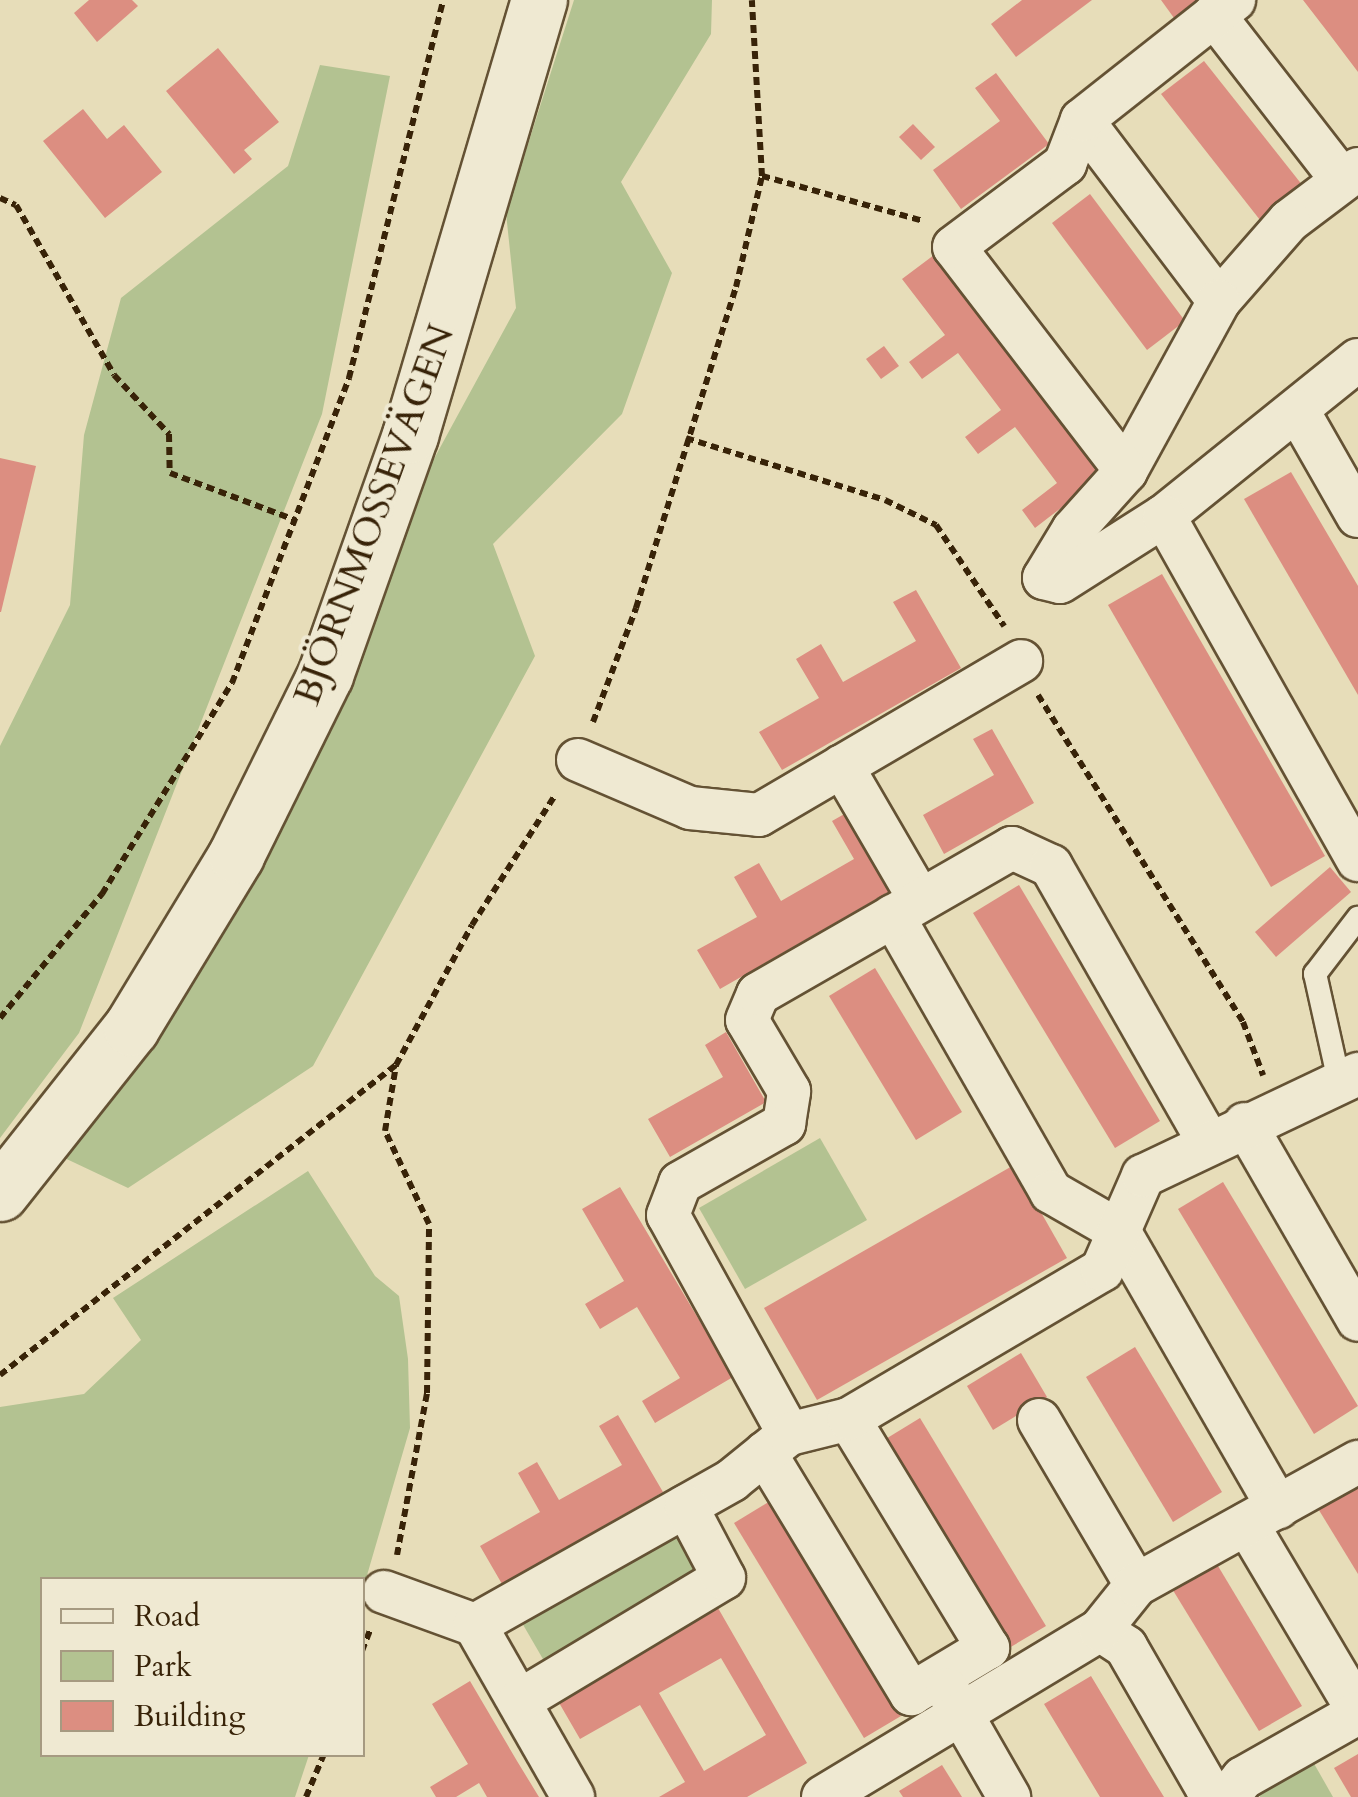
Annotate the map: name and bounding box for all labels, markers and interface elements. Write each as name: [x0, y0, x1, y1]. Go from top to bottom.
street label: BJÖRNMOSSEVÄGEN: [285, 319, 465, 711]
legend: [40, 1577, 365, 1757]
text: Road: [134, 1596, 200, 1637]
text: Park: [134, 1646, 192, 1687]
text: Building: [134, 1696, 245, 1737]

